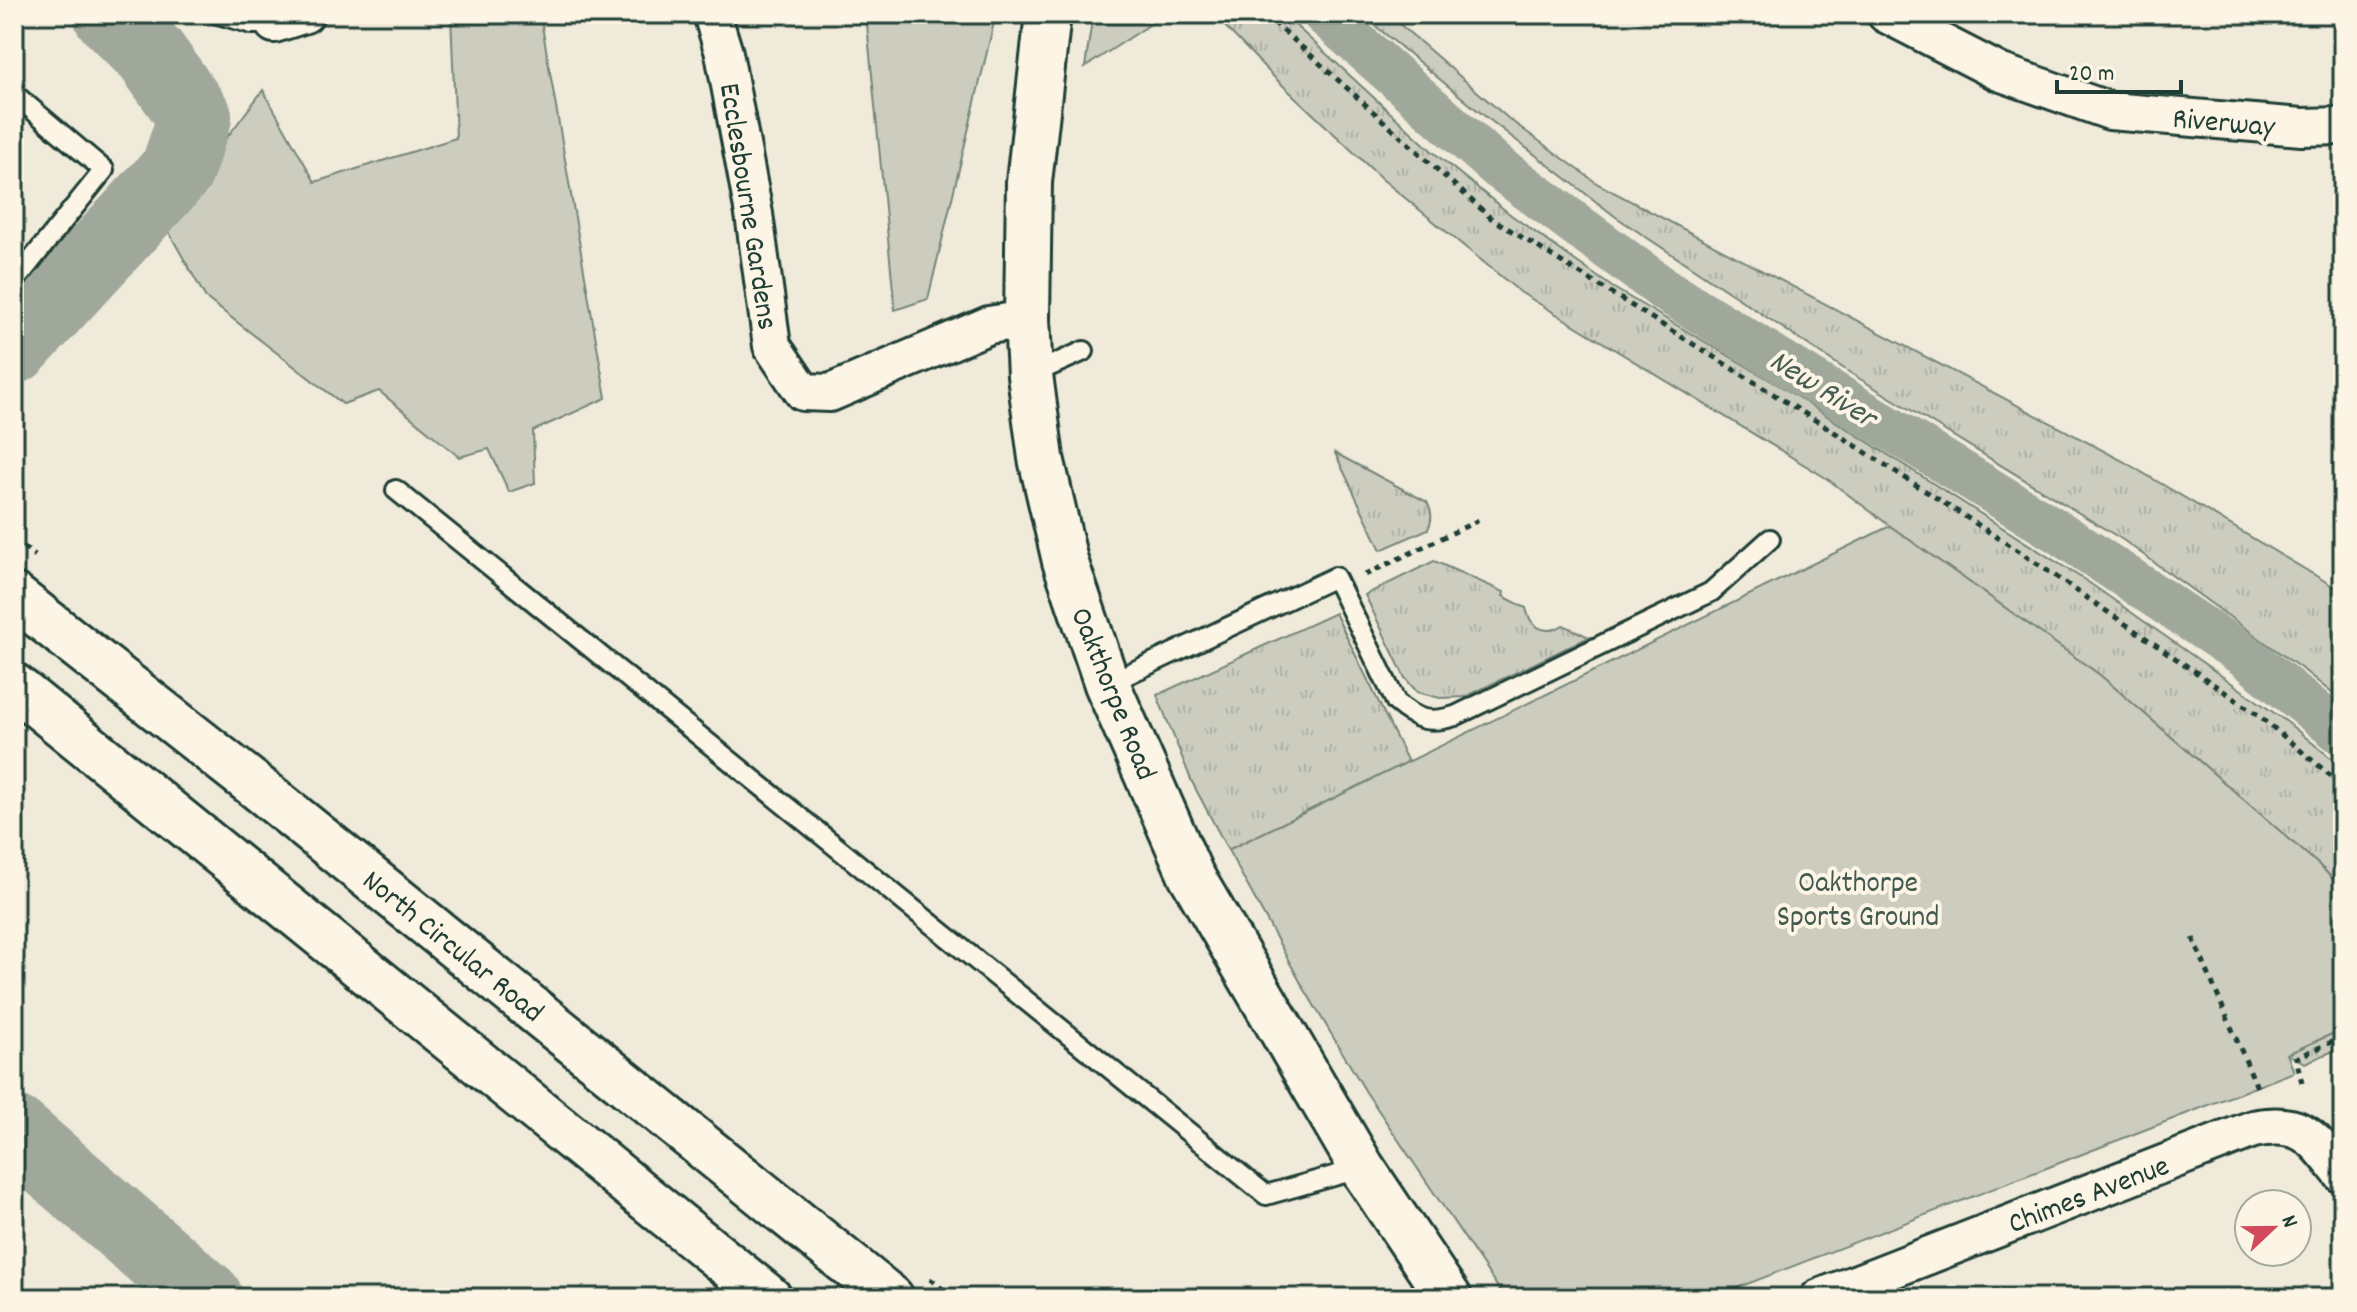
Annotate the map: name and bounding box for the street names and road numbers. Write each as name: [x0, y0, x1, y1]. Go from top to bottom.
street label: Ecclesbourne Gardens: [705, 80, 786, 333]
street label: Riverway: [2171, 100, 2277, 151]
street label: Oakthorpe Road: [1057, 602, 1165, 788]
street label: North Circular Road: [351, 862, 551, 1035]
street label: Chimes Avenue: [2003, 1147, 2176, 1248]

